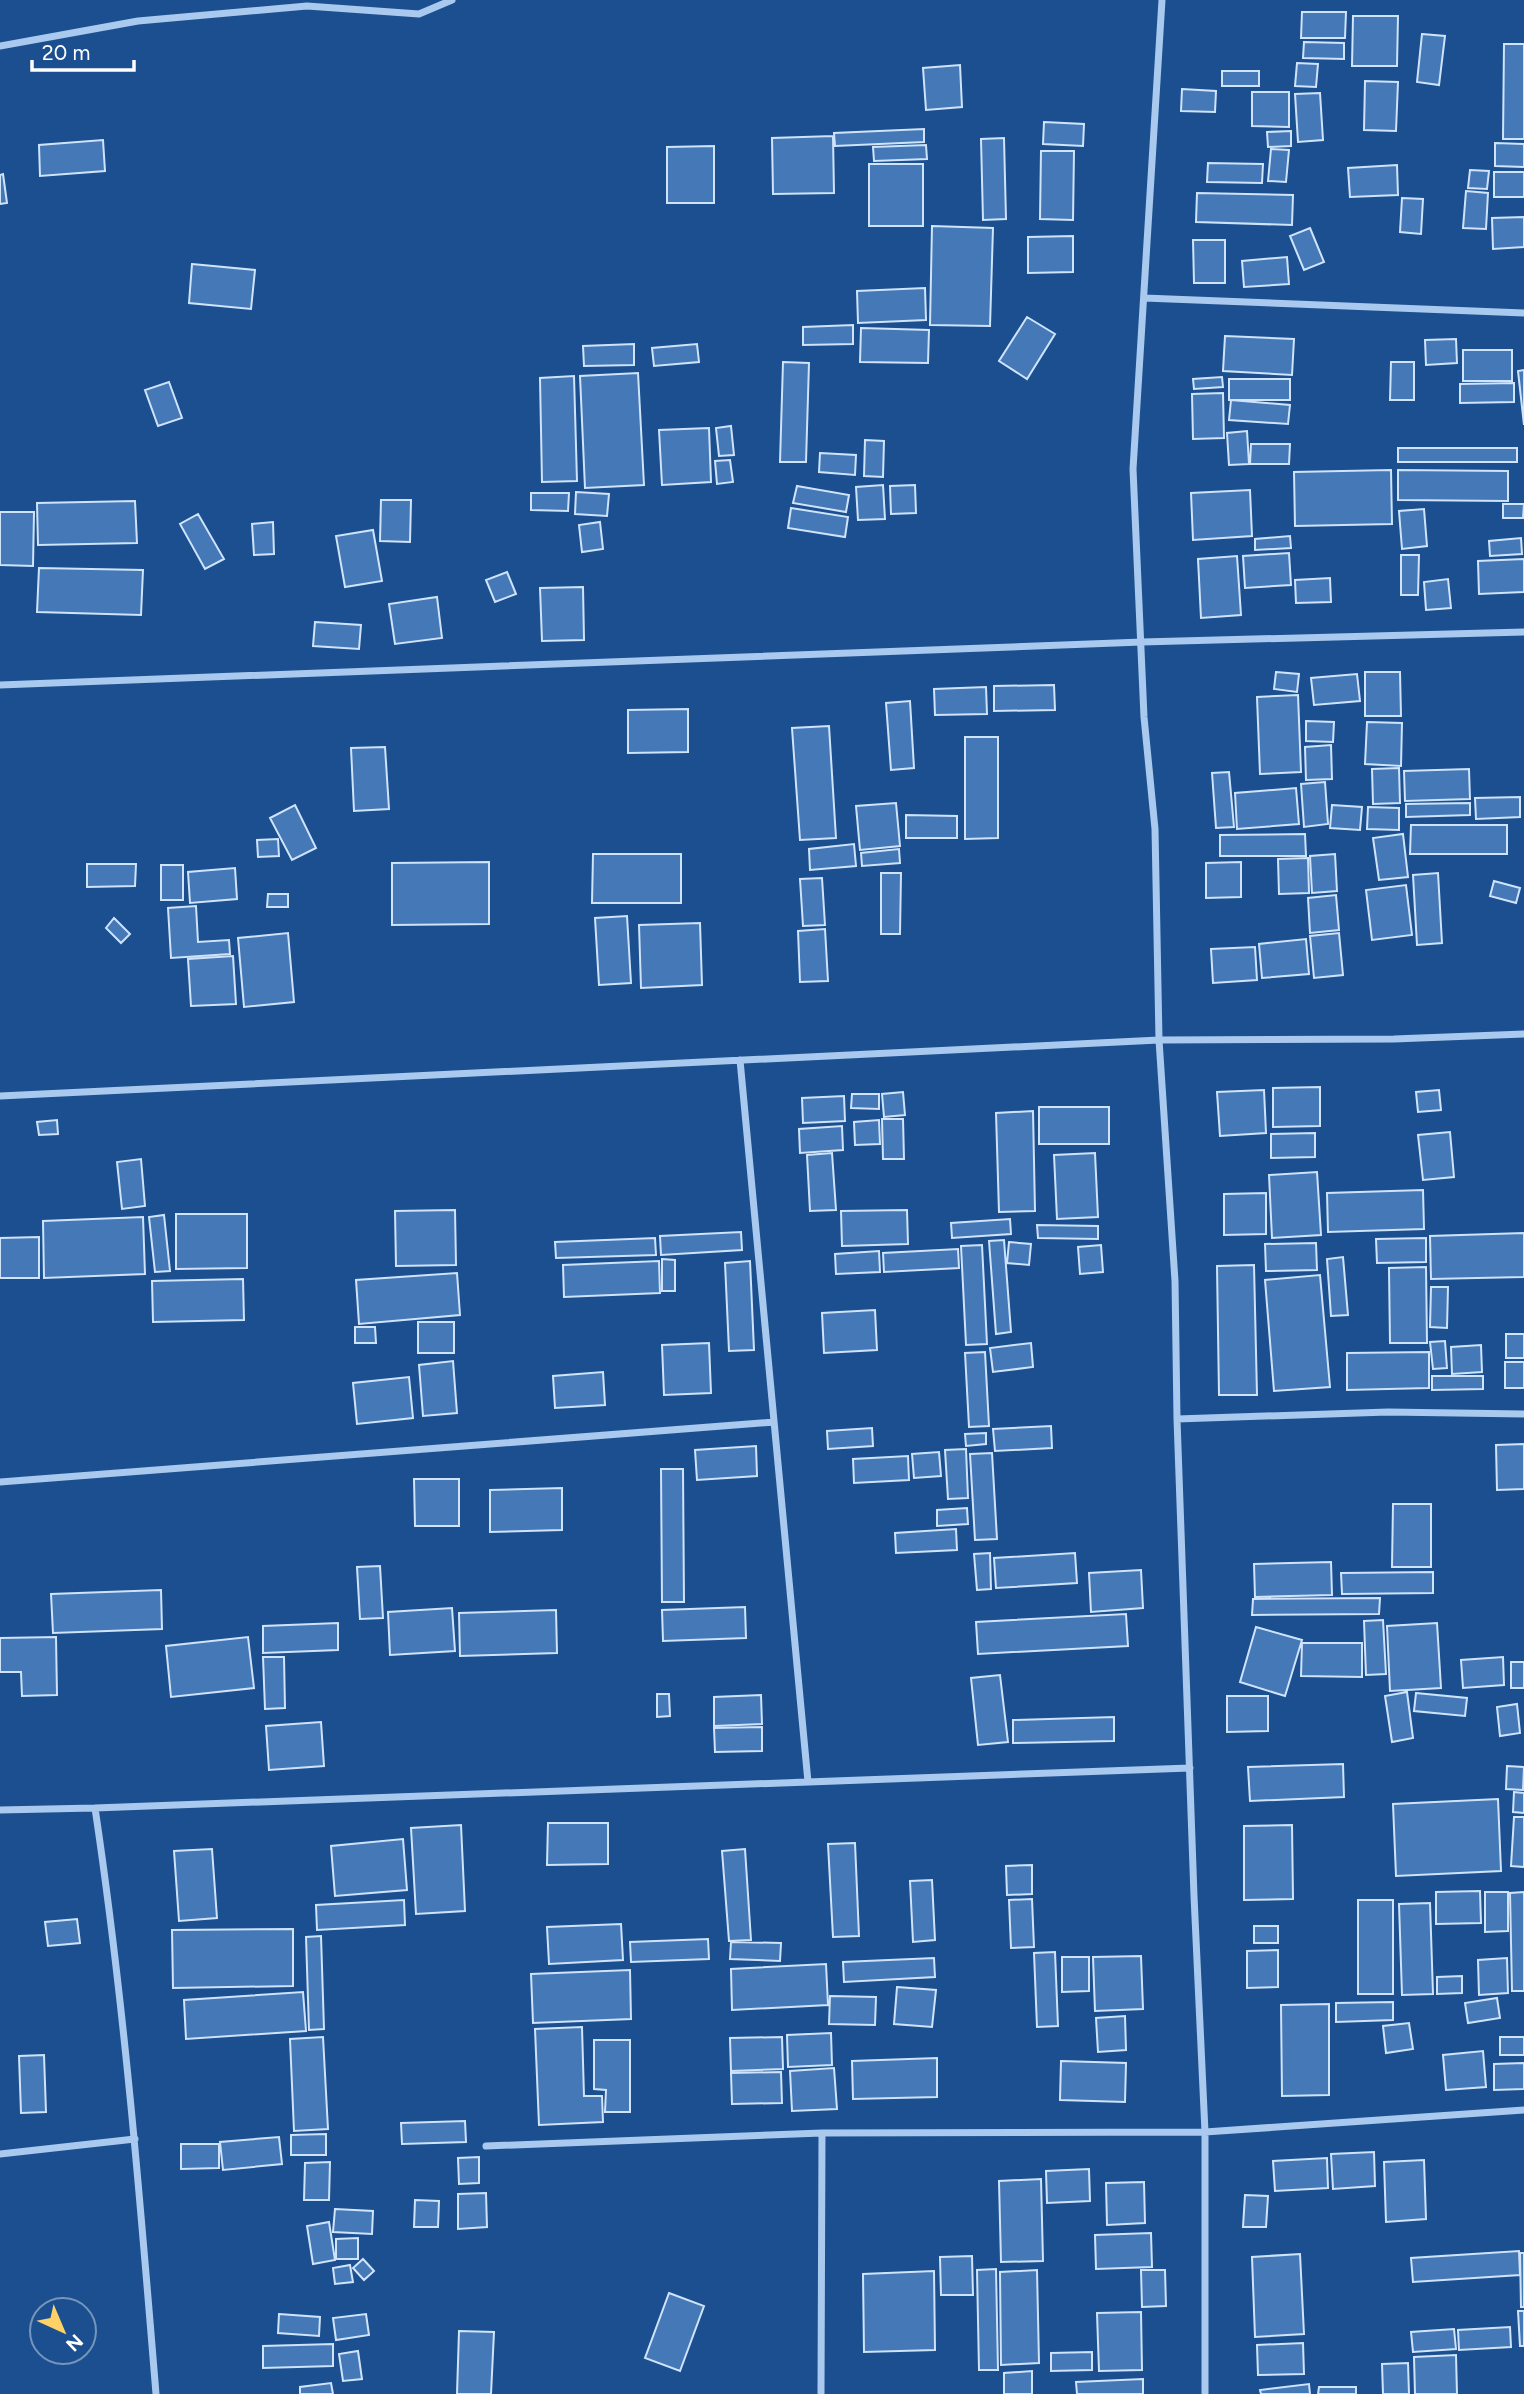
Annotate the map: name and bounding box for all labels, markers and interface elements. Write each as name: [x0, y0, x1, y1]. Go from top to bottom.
scale bar: [32, 28, 133, 72]
text: 20 m: [42, 40, 90, 65]
north arrow: [28, 2296, 98, 2366]
text: N: [61, 2329, 88, 2356]

